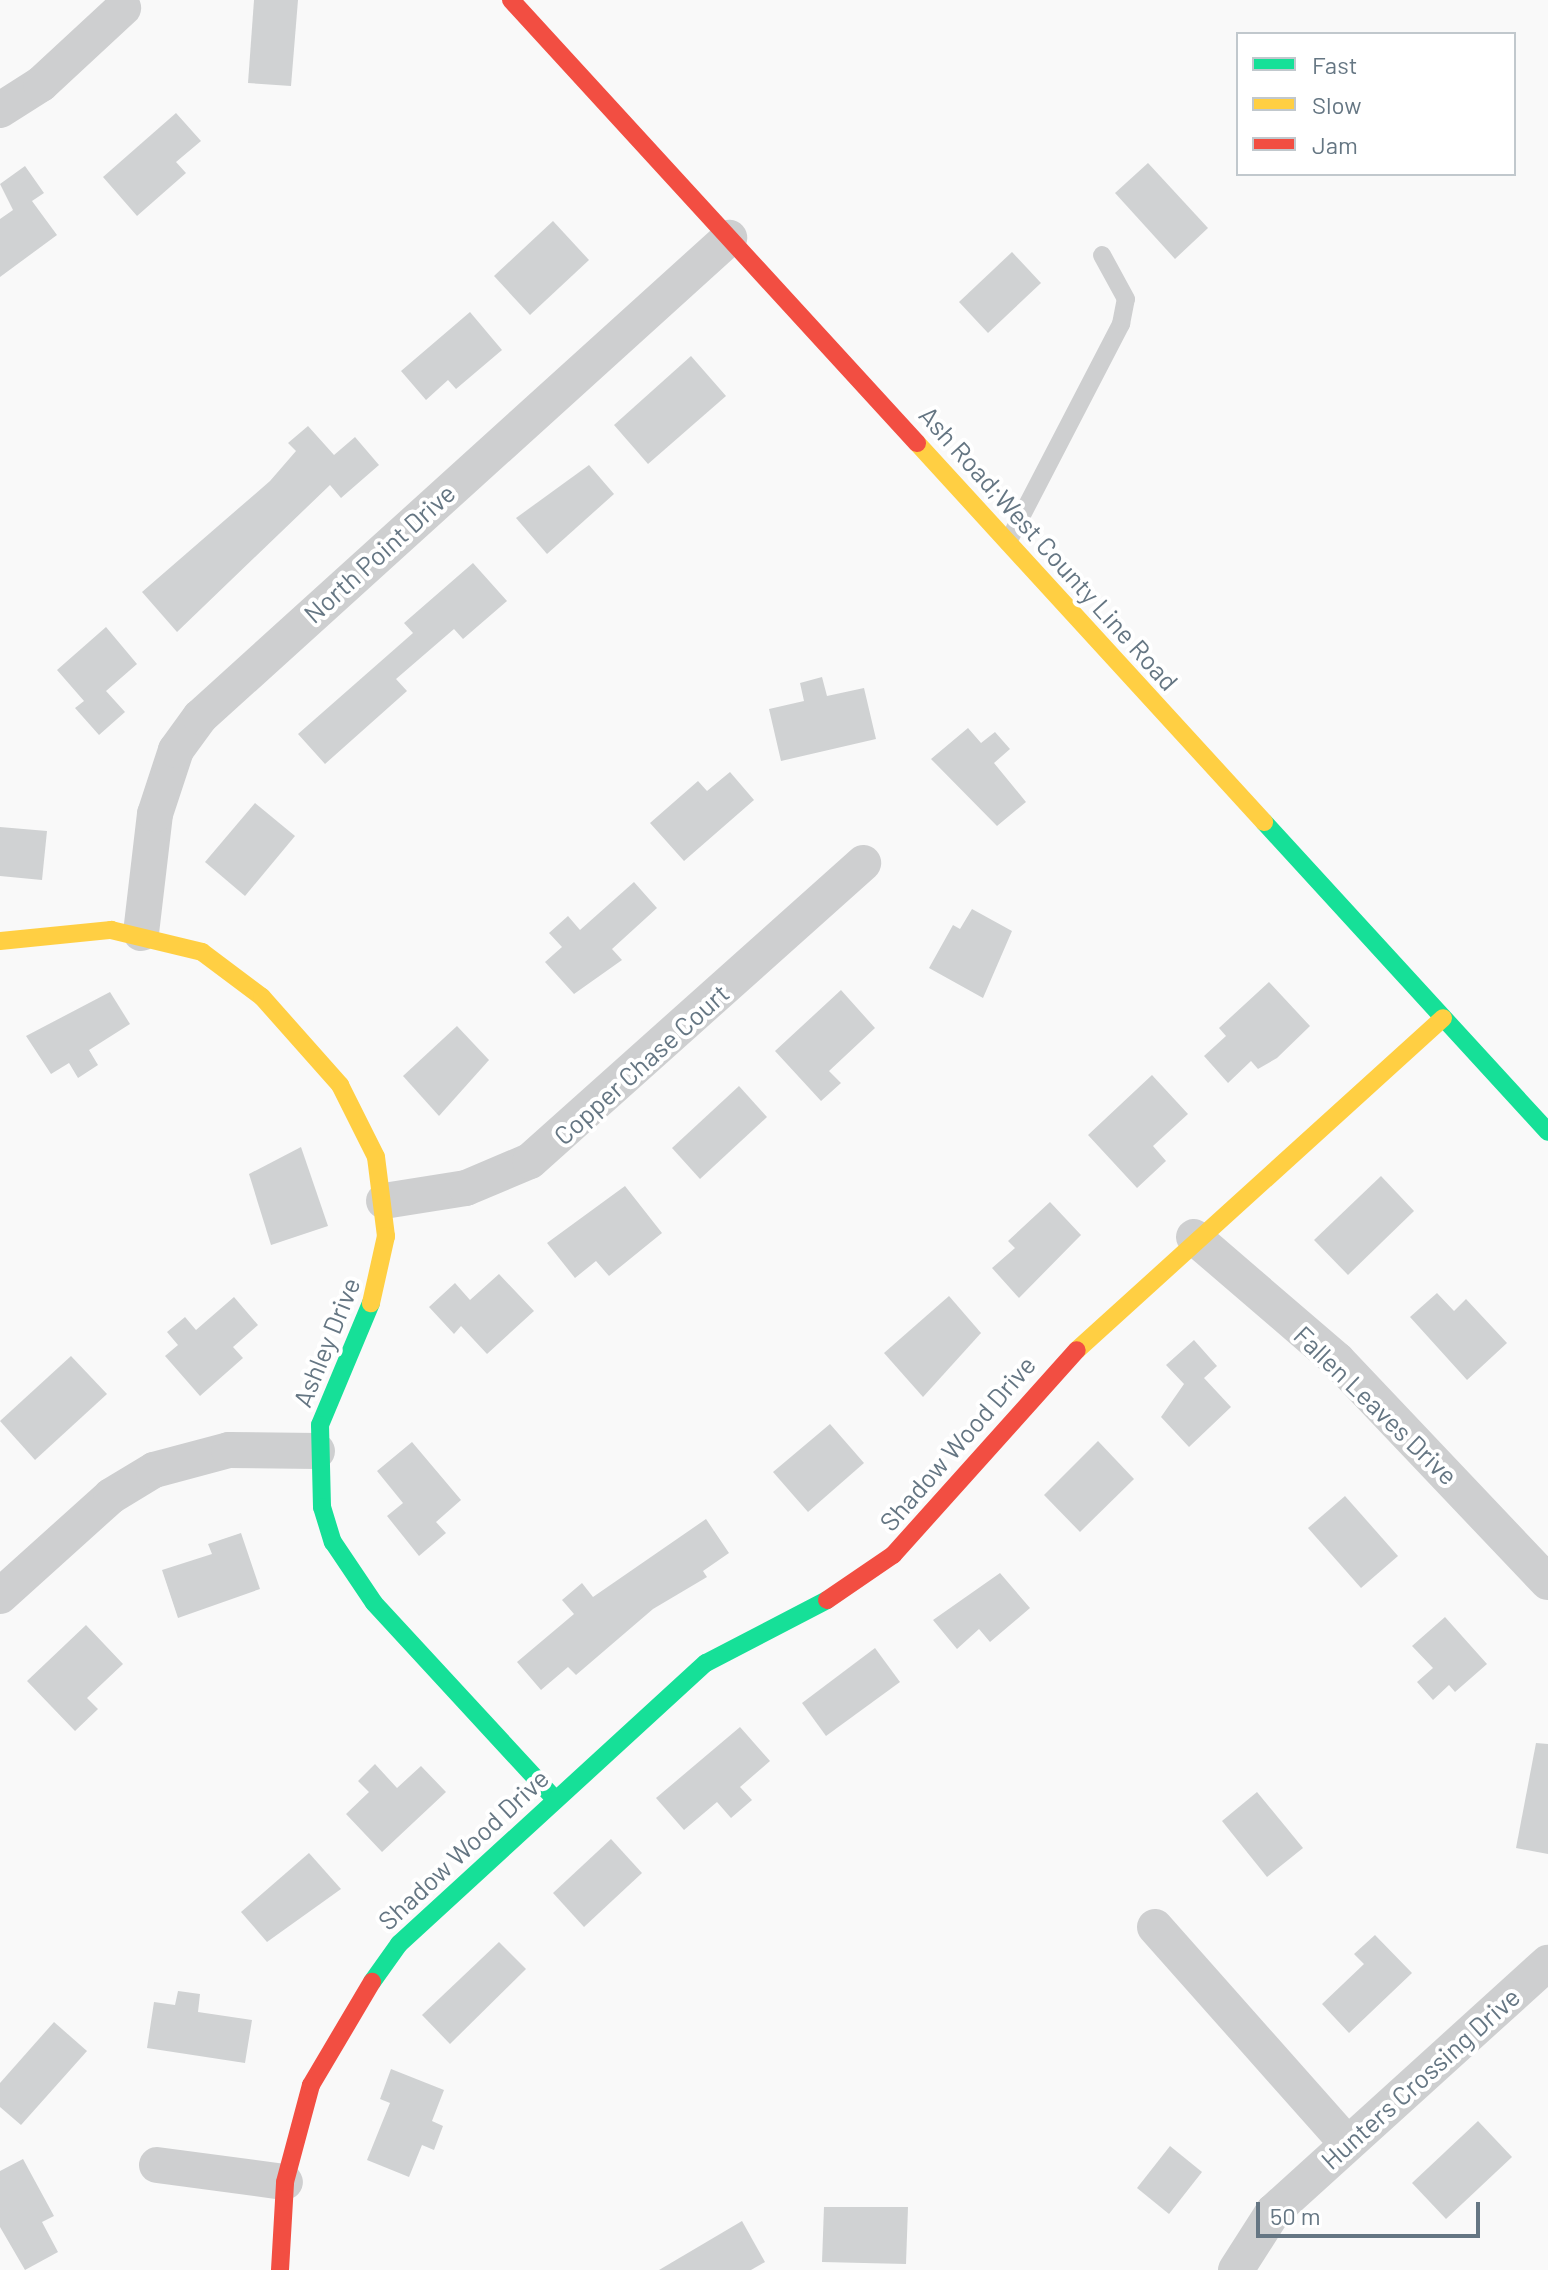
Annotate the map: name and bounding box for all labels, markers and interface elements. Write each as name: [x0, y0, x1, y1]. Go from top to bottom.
legend: [1236, 32, 1516, 176]
text: Fast: [1312, 50, 1357, 79]
text: Slow: [1312, 90, 1361, 119]
text: Jam: [1312, 130, 1358, 159]
street label: Ash Road;West County Line Road: [913, 399, 1185, 697]
street label: North Point Drive: [297, 477, 461, 629]
street label: Copper Chase Court: [547, 977, 735, 1151]
street label: Ashley Drive: [286, 1273, 366, 1411]
street label: Fallen Leaves Drive: [1288, 1319, 1464, 1491]
street label: Shadow Wood Drive: [873, 1349, 1041, 1537]
street label: Shadow Wood Drive: [371, 1762, 555, 1936]
street label: Hunters Crossing Drive: [1314, 1981, 1526, 2175]
scale bar: [1260, 2186, 1484, 2236]
text: 50 m: [1270, 2201, 1321, 2230]

